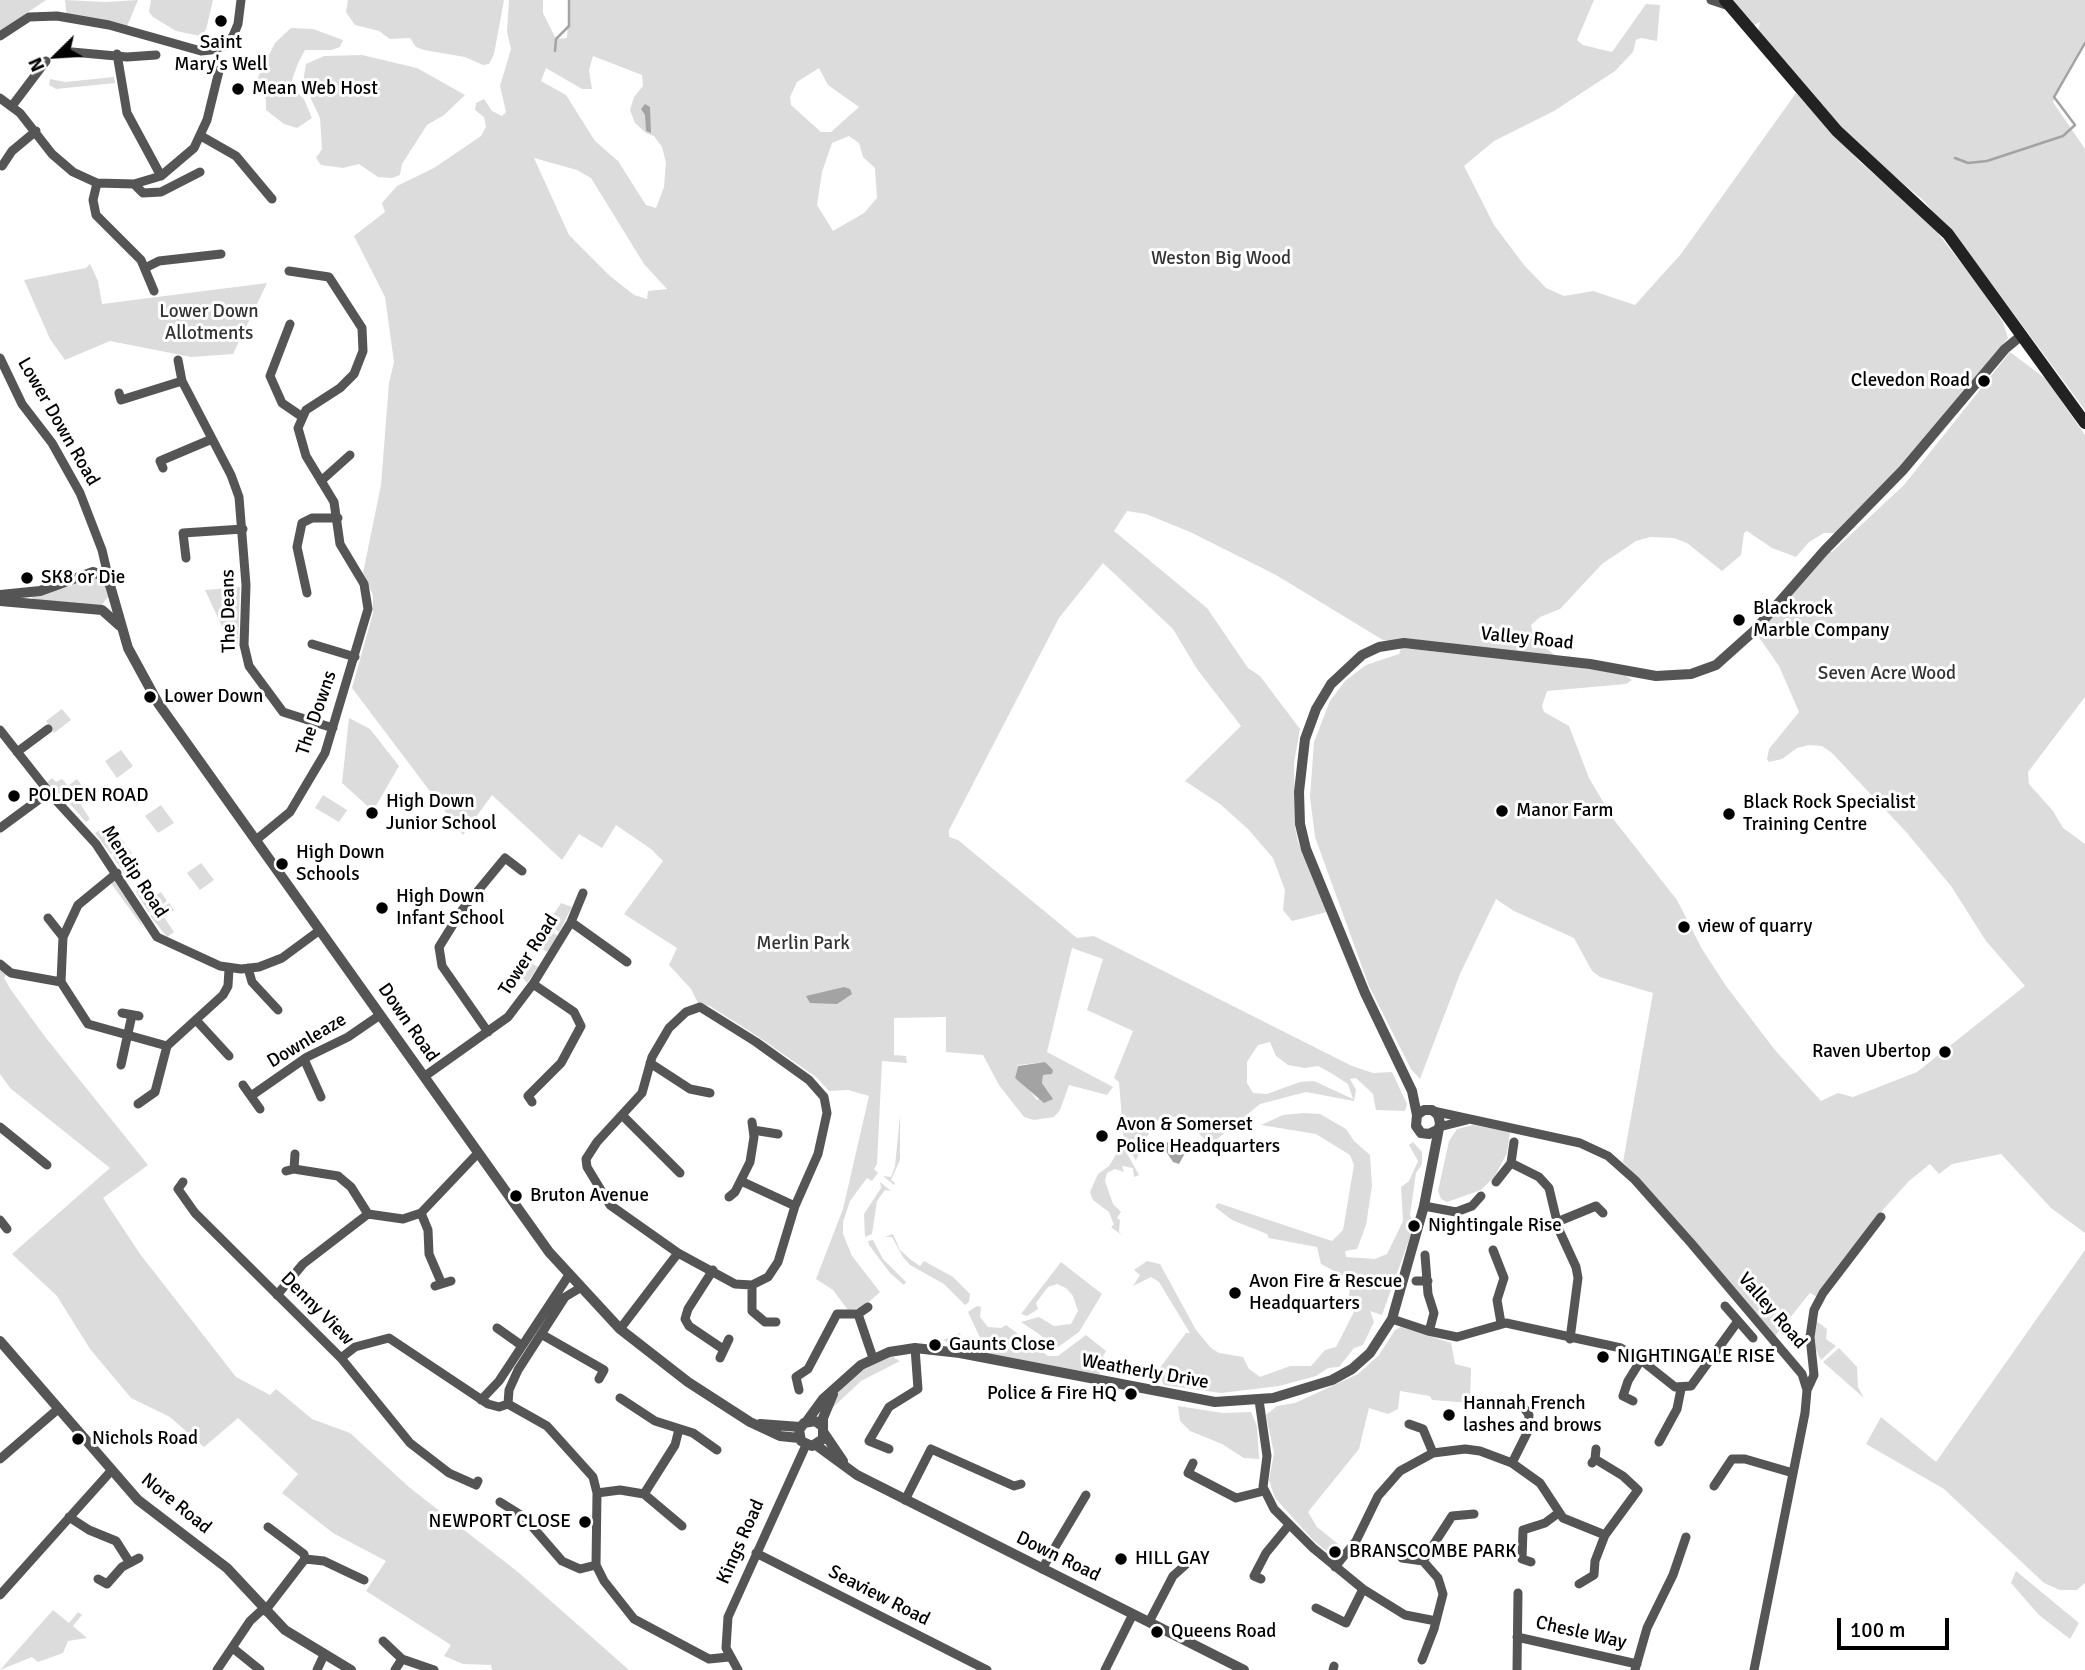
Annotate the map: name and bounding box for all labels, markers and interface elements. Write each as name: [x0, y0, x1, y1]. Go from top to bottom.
marker: Saint Mary's Well: [213, 13, 229, 29]
north arrow: [21, 21, 91, 91]
place label: Saint Mary's Well: [174, 32, 268, 76]
text: N: [23, 54, 50, 75]
place label: Mean Web Host: [252, 78, 378, 100]
marker: Mean Web Host: [230, 81, 246, 97]
park label: Weston Big Wood: [1151, 248, 1291, 270]
park label: Lower Down Allotments: [159, 301, 259, 345]
street label: Lower Down Road: [12, 354, 104, 490]
place label: Clevedon Road: [1851, 370, 1970, 392]
marker: Clevedon Road: [1976, 373, 1992, 389]
place label: SK8 or Die: [41, 567, 125, 589]
street label: The Deans: [217, 569, 241, 653]
marker: SK8 or Die: [19, 570, 35, 586]
place label: Blackrock Marble Company: [1753, 598, 1889, 642]
marker: Blackrock Marble Company: [1731, 612, 1747, 628]
street label: Valley Road: [1479, 623, 1575, 655]
park label: Seven Acre Wood: [1818, 663, 1956, 685]
street label: The Downs: [292, 668, 342, 758]
place label: Lower Down: [164, 686, 263, 708]
marker: Lower Down: [142, 689, 158, 705]
place label: POLDEN ROAD: [28, 785, 148, 807]
marker: POLDEN ROAD: [6, 788, 22, 804]
place label: High Down Junior School: [386, 791, 497, 835]
place label: Black Rock Specialist Training Centre: [1743, 792, 1916, 836]
place label: Manor Farm: [1516, 800, 1613, 822]
marker: Manor Farm: [1494, 803, 1510, 819]
marker: High Down Junior School: [364, 805, 380, 821]
marker: Black Rock Specialist Training Centre: [1721, 806, 1737, 822]
street label: Mendip Road: [96, 822, 172, 922]
place label: High Down Schools: [296, 842, 385, 886]
marker: High Down Schools: [274, 856, 290, 872]
place label: High Down Infant School: [396, 886, 504, 930]
marker: High Down Infant School: [374, 900, 390, 916]
street label: Tower Road: [494, 910, 564, 1000]
place label: view of quarry: [1698, 916, 1812, 938]
marker: view of quarry: [1676, 919, 1692, 935]
park label: Merlin Park: [756, 933, 850, 955]
street label: Down Road: [373, 979, 443, 1067]
street label: Downleaze: [263, 1008, 351, 1074]
place label: Raven Ubertop: [1812, 1041, 1931, 1063]
marker: Raven Ubertop: [1937, 1044, 1953, 1060]
place label: Avon & Somerset Police Headquarters: [1116, 1114, 1280, 1158]
marker: Avon & Somerset Police Headquarters: [1094, 1128, 1110, 1144]
place label: Bruton Avenue: [530, 1185, 649, 1207]
marker: Bruton Avenue: [508, 1188, 524, 1204]
place label: Nightingale Rise: [1428, 1215, 1562, 1237]
marker: Nightingale Rise: [1406, 1218, 1422, 1234]
street label: Denny View: [276, 1268, 358, 1350]
street label: Valley Road: [1733, 1268, 1811, 1354]
place label: Avon Fire & Rescue Headquarters: [1249, 1271, 1402, 1315]
marker: Avon Fire & Rescue Headquarters: [1227, 1285, 1243, 1301]
place label: Gaunts Close: [949, 1334, 1055, 1356]
marker: Gaunts Close: [927, 1337, 943, 1353]
place label: NIGHTINGALE RISE: [1617, 1346, 1775, 1368]
marker: NIGHTINGALE RISE: [1595, 1349, 1611, 1365]
street label: Weatherly Drive: [1080, 1350, 1210, 1394]
place label: Police & Fire HQ: [987, 1383, 1117, 1405]
marker: Police & Fire HQ: [1123, 1386, 1139, 1402]
place label: Hannah French lashes and brows: [1463, 1393, 1602, 1437]
marker: Hannah French lashes and brows: [1441, 1407, 1457, 1423]
place label: Nichols Road: [92, 1428, 198, 1450]
marker: Nichols Road: [70, 1431, 86, 1447]
street label: Nore Road: [136, 1469, 216, 1539]
street label: Kings Road: [712, 1496, 770, 1588]
place label: NEWPORT CLOSE: [429, 1511, 571, 1533]
marker: NEWPORT CLOSE: [577, 1514, 593, 1530]
street label: Down Road: [1012, 1527, 1104, 1587]
place label: BRANSCOMBE PARK: [1349, 1541, 1516, 1563]
marker: BRANSCOMBE PARK: [1327, 1544, 1343, 1560]
place label: HILL GAY: [1135, 1548, 1209, 1570]
marker: HILL GAY: [1113, 1551, 1129, 1567]
street label: Seaview Road: [824, 1561, 934, 1631]
scale bar: [1840, 1604, 1952, 1648]
street label: Chesle Way: [1533, 1611, 1629, 1655]
text: 100 m: [1850, 1617, 1905, 1643]
place label: Queens Road: [1171, 1621, 1276, 1643]
marker: Queens Road: [1149, 1624, 1165, 1640]

